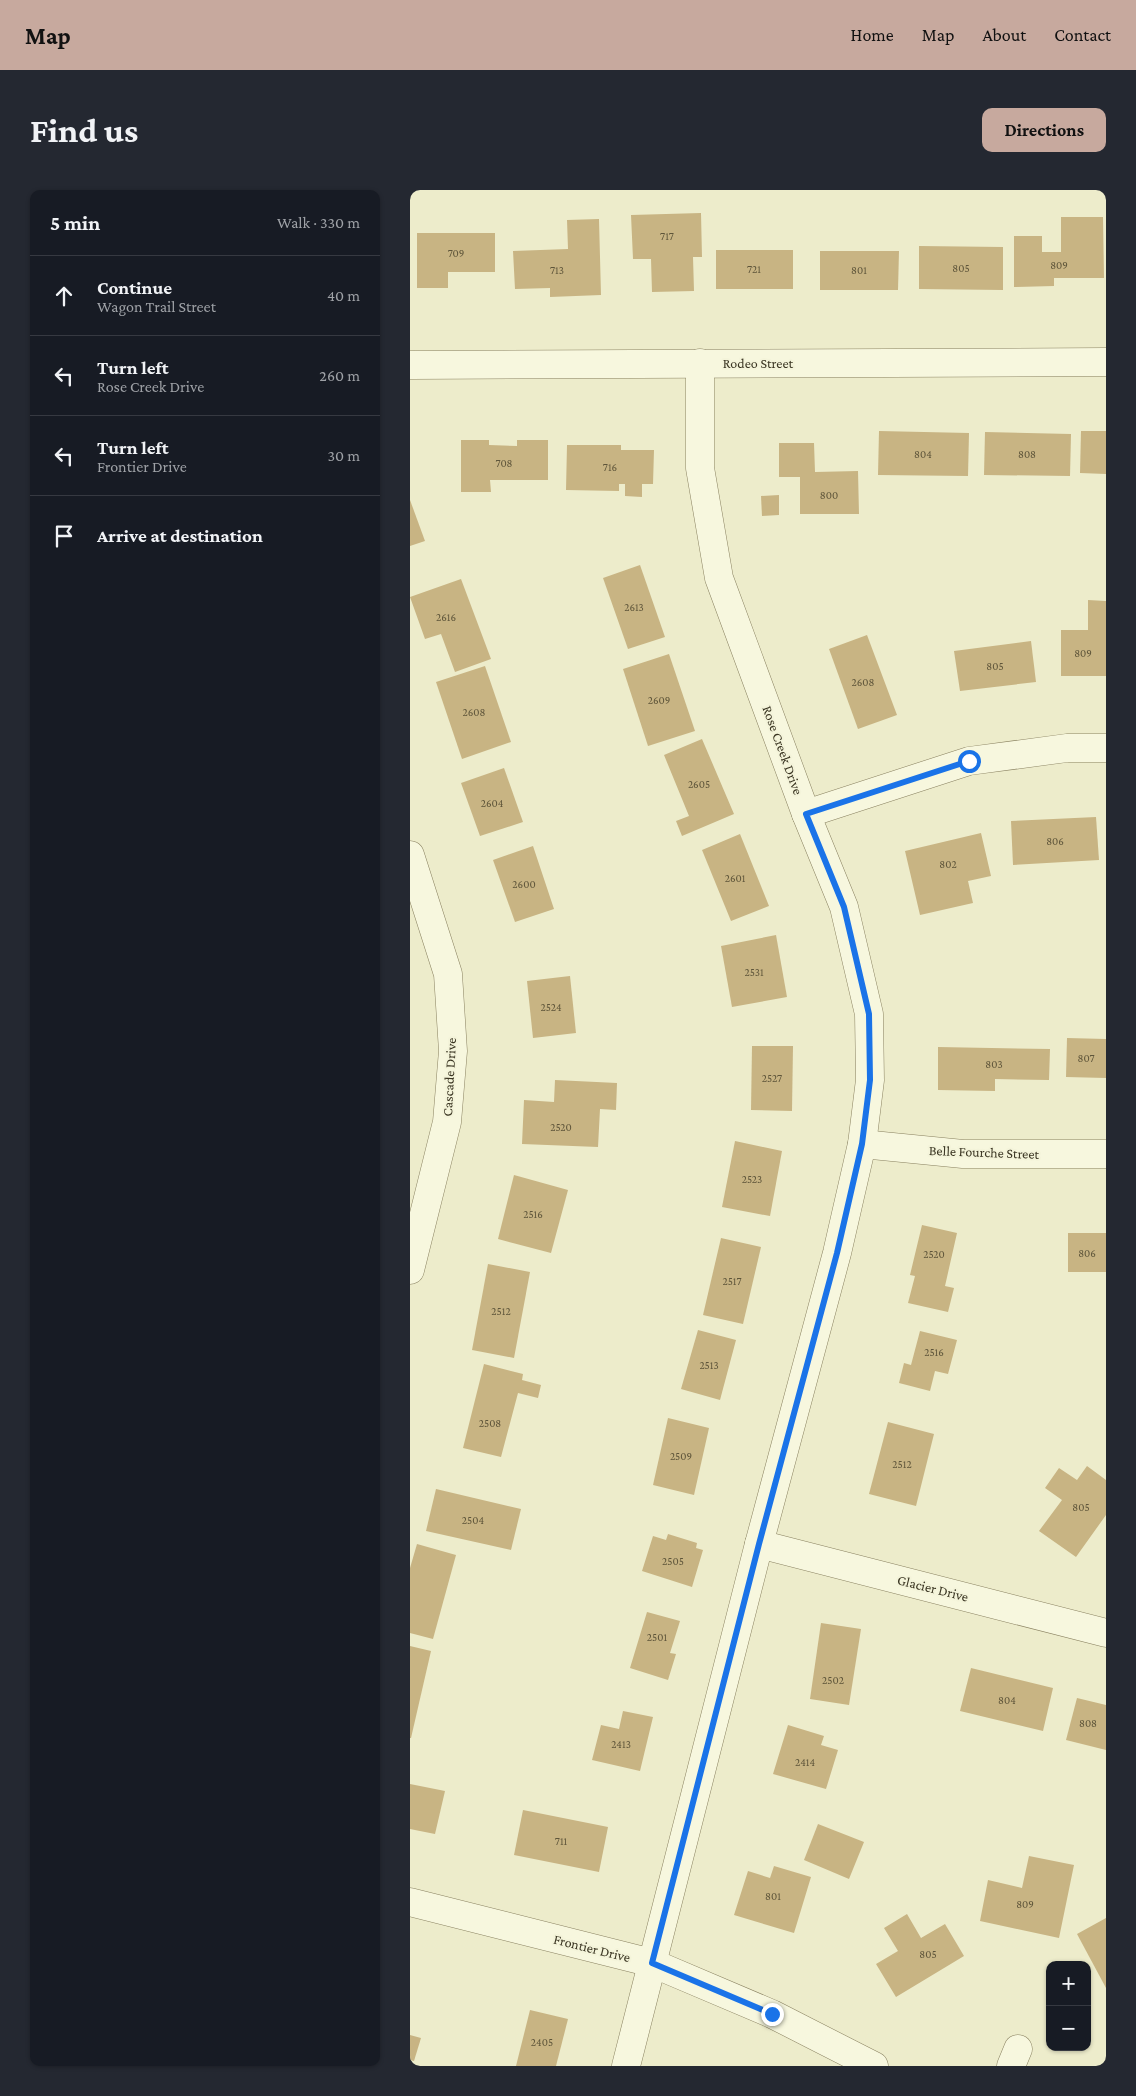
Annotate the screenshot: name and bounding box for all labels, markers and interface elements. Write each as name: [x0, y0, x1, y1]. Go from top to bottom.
text: Map: [25, 22, 71, 49]
text: Home: [851, 25, 894, 45]
text: Map: [922, 25, 954, 45]
text: About: [982, 25, 1026, 45]
text: Contact: [1054, 25, 1111, 45]
button: Directions: [982, 108, 1106, 152]
text: Find us: [30, 111, 138, 150]
text: 5 min: [50, 211, 100, 235]
text: Walk · 330 m: [277, 214, 360, 231]
house number: 717: [660, 230, 674, 242]
house number: 709: [448, 247, 464, 259]
house number: 809: [1050, 259, 1068, 271]
house number: 805: [952, 262, 970, 274]
house number: 721: [747, 263, 761, 275]
house number: 713: [550, 264, 564, 276]
house number: 801: [851, 264, 867, 276]
text: Continue: [97, 277, 172, 298]
icon: ahead: [50, 282, 78, 310]
text: 40 m: [327, 287, 360, 304]
text: Wagon Trail Street: [97, 298, 216, 315]
street label: Rodeo Street: [723, 355, 794, 371]
text: Turn left: [97, 357, 169, 378]
icon: left: [50, 362, 78, 390]
text: 260 m: [319, 367, 360, 384]
text: Rose Creek Drive: [97, 378, 204, 395]
text: Turn left: [97, 437, 169, 458]
icon: left: [50, 442, 78, 470]
text: 30 m: [328, 447, 360, 464]
house number: 804: [914, 448, 932, 460]
house number: 808: [1018, 448, 1036, 460]
house number: 708: [495, 457, 513, 469]
text: Frontier Drive: [97, 458, 187, 475]
house number: 716: [603, 461, 617, 473]
house number: 800: [820, 489, 838, 501]
icon: arrive: [50, 522, 78, 550]
text: Arrive at destination: [97, 525, 263, 546]
house number: 2613: [624, 601, 644, 613]
house number: 2616: [436, 611, 456, 623]
house number: 809: [1074, 647, 1092, 659]
house number: 805: [986, 660, 1004, 672]
house number: 2608: [852, 676, 875, 688]
house number: 2609: [648, 694, 670, 706]
street label: Rose Creek Drive: [759, 703, 807, 797]
house number: 2608: [463, 706, 486, 718]
route start: [958, 750, 981, 773]
house number: 2605: [688, 778, 710, 790]
house number: 2604: [481, 797, 504, 809]
house number: 806: [1046, 835, 1064, 847]
house number: 802: [939, 858, 957, 870]
house number: 2601: [725, 872, 746, 884]
house number: 2600: [512, 878, 536, 890]
house number: 2531: [744, 966, 764, 978]
house number: 2524: [540, 1001, 562, 1013]
street label: Cascade Drive: [439, 1037, 459, 1117]
house number: 807: [1078, 1052, 1094, 1064]
house number: 803: [985, 1058, 1003, 1070]
house number: 2527: [762, 1072, 782, 1084]
house number: 2520: [550, 1121, 572, 1133]
street label: Belle Fourche Street: [929, 1142, 1040, 1162]
house number: 2523: [742, 1173, 762, 1185]
house number: 2516: [523, 1208, 543, 1220]
house number: 806: [1078, 1247, 1096, 1259]
house number: 2520: [923, 1248, 945, 1260]
house number: 2517: [722, 1275, 742, 1287]
house number: 2512: [491, 1305, 511, 1317]
house number: 2516: [924, 1346, 944, 1358]
house number: 2513: [699, 1359, 719, 1371]
house number: 2508: [479, 1417, 501, 1429]
house number: 2509: [670, 1450, 692, 1462]
house number: 2512: [892, 1458, 912, 1470]
house number: 805: [1072, 1501, 1090, 1513]
house number: 2504: [462, 1514, 485, 1526]
house number: 2505: [662, 1555, 684, 1567]
street label: Glacier Drive: [896, 1571, 970, 1605]
house number: 2501: [647, 1631, 667, 1643]
house number: 2502: [822, 1674, 844, 1686]
house number: 804: [998, 1694, 1016, 1706]
house number: 808: [1079, 1717, 1097, 1729]
house number: 2413: [611, 1738, 631, 1750]
house number: 2414: [795, 1756, 815, 1768]
house number: 711: [555, 1835, 568, 1847]
house number: 801: [765, 1890, 781, 1902]
house number: 809: [1016, 1898, 1034, 1910]
street label: Frontier Drive: [552, 1931, 632, 1965]
house number: 805: [919, 1948, 937, 1960]
map controls: [1046, 1961, 1091, 2051]
button: +: [1046, 1961, 1091, 2006]
route end: [761, 2003, 784, 2026]
button: −: [1046, 2006, 1091, 2051]
house number: 2405: [531, 2036, 553, 2048]

